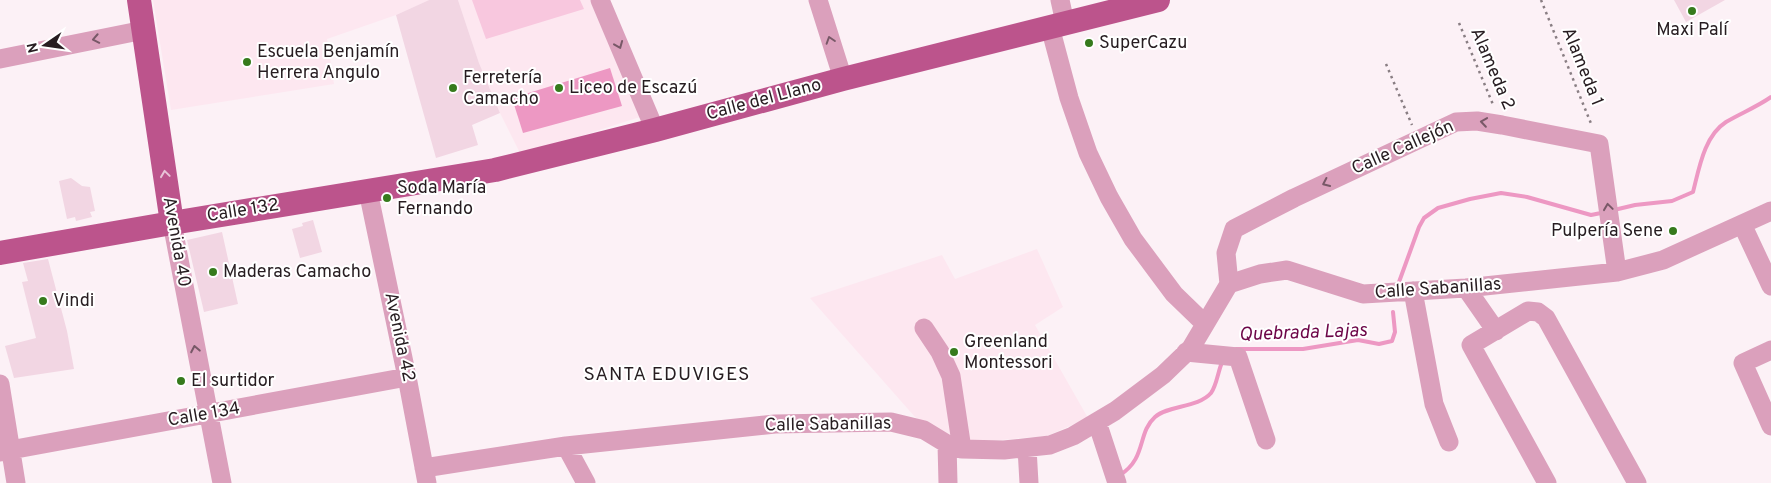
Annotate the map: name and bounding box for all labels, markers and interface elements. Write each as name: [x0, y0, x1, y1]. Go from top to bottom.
marker: Maxi Palí: [1686, 5, 1698, 17]
place label: Maxi Palí: [1656, 19, 1729, 42]
north arrow: [20, 20, 70, 70]
street label: Alameda 2: [1464, 24, 1520, 114]
street label: Alameda 1: [1556, 24, 1608, 110]
place label: SuperCazu: [1099, 32, 1187, 55]
one-way arrow: [91, 34, 100, 44]
one-way arrow: [826, 36, 836, 44]
marker: SuperCazu: [1083, 37, 1095, 49]
one-way arrow: [613, 40, 623, 49]
text: N: [24, 41, 43, 54]
place label: Escuela Benjamín Herrera Angulo: [257, 41, 399, 85]
marker: Escuela Benjamín Herrera Angulo: [241, 56, 253, 68]
place label: Ferretería Camacho: [463, 67, 542, 111]
street label: Calle del Llano: [704, 74, 824, 126]
place label: Liceo de Escazú: [569, 77, 697, 100]
marker: Ferretería Camacho: [447, 82, 459, 94]
marker: Liceo de Escazú: [553, 82, 565, 94]
street label: Calle Callejón: [1348, 115, 1458, 181]
one-way arrow: [1480, 118, 1489, 128]
one-way arrow: [160, 170, 170, 179]
place label: Soda María Fernando: [397, 177, 486, 221]
one-way arrow: [1322, 177, 1331, 187]
marker: Soda María Fernando: [381, 192, 393, 204]
street label: Calle 132: [205, 194, 281, 228]
street label: Avenida 40: [157, 195, 195, 289]
one-way arrow: [1603, 202, 1614, 210]
place label: Pulpería Sene: [1551, 220, 1663, 243]
marker: Pulpería Sene: [1667, 225, 1679, 237]
place label: Maderas Camacho: [223, 261, 371, 284]
marker: Maderas Camacho: [207, 266, 219, 278]
street label: Calle Sabanillas: [1374, 273, 1502, 305]
place label: Vindi: [53, 290, 94, 313]
street label: Avenida 42: [378, 290, 420, 384]
marker: Vindi: [37, 295, 49, 307]
water label: Quebrada Lajas: [1238, 319, 1368, 347]
place label: Greenland Montessori: [964, 331, 1053, 375]
one-way arrow: [191, 345, 201, 354]
marker: Greenland Montessori: [948, 346, 960, 358]
district label: SANTA EDUVIGES: [584, 363, 750, 387]
place label: El surtidor: [191, 370, 275, 393]
marker: El surtidor: [175, 375, 187, 387]
street label: Calle 134: [166, 397, 242, 433]
street label: Calle Sabanillas: [764, 412, 892, 438]

